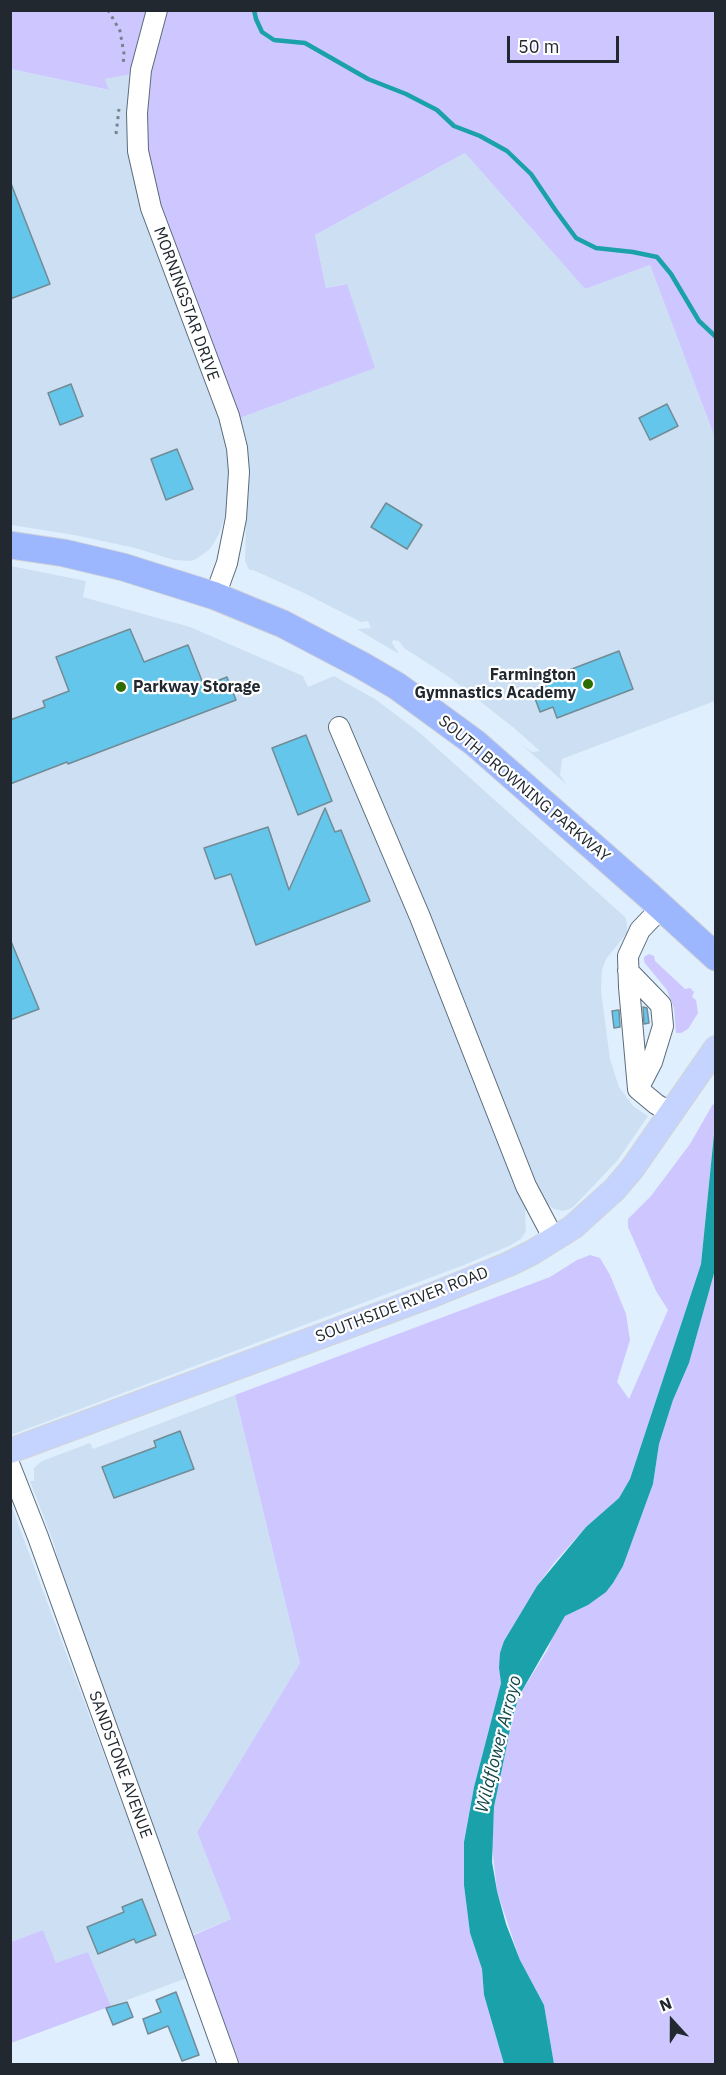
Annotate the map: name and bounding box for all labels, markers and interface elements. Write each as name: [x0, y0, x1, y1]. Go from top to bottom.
scale bar: [510, 24, 622, 62]
text: 50 m: [518, 35, 560, 58]
street label: MORNINGSTAR DRIVE: [149, 224, 223, 384]
place label: Farmington Gymnastics Academy: [414, 665, 576, 703]
place label: Parkway Storage: [133, 677, 261, 697]
marker: Farmington Gymnastics Academy: [581, 677, 595, 691]
marker: Parkway Storage: [114, 680, 128, 694]
street label: SOUTH BROWNING PARKWAY: [434, 711, 614, 867]
street label: SOUTHSIDE RIVER ROAD: [313, 1263, 491, 1347]
water label: Wildflower Arroyo: [472, 1673, 526, 1815]
street label: SANDSTONE AVENUE: [84, 1689, 156, 1841]
north arrow: [642, 1991, 702, 2051]
text: N: [657, 1993, 675, 2016]

